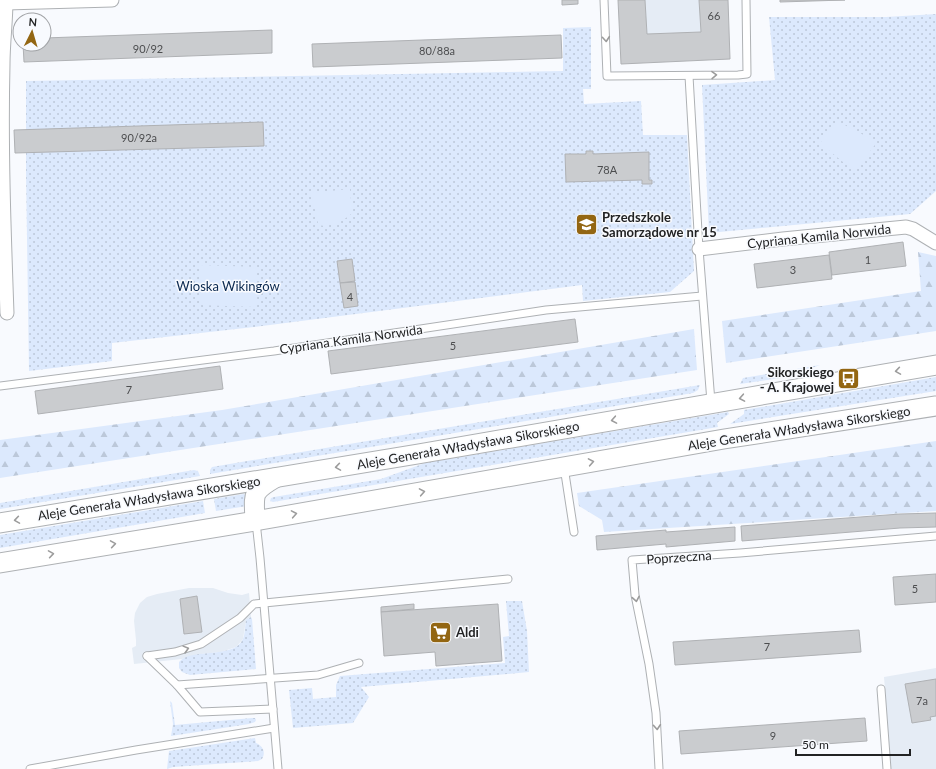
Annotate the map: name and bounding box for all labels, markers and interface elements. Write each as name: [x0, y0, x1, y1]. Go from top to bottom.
house number: 66: [708, 9, 720, 22]
north arrow: [12, 12, 52, 52]
text: N: [28, 15, 38, 28]
one-way arrow: [601, 36, 610, 42]
house number: 90/92: [133, 42, 163, 55]
house number: 80/88a: [419, 44, 455, 57]
one-way arrow: [711, 71, 717, 79]
house number: 90/92a: [121, 131, 157, 144]
house number: 78A: [597, 163, 618, 176]
place label: Przedszkole Samorządowe nr 15: [602, 209, 717, 240]
school or university icon: Przedszkole Samorządowe nr 15: [574, 211, 600, 237]
street label: Cypriana Kamila Norwida: [746, 220, 892, 252]
house number: 1: [865, 253, 871, 266]
house number: 3: [790, 263, 796, 276]
park label: Wioska Wikingów: [176, 278, 280, 294]
house number: 4: [347, 290, 354, 303]
street label: Cypriana Kamila Norwida: [278, 321, 424, 357]
house number: 5: [450, 339, 456, 352]
place label: Sikorskiego - A. Krajowej: [760, 364, 835, 395]
bus stop icon: Sikorskiego - A. Krajowej: [836, 366, 862, 392]
one-way arrow: [894, 366, 901, 375]
house number: 7: [126, 383, 132, 396]
one-way arrow: [739, 393, 745, 402]
street label: Aleje Generała Władysława Sikorskiego: [686, 402, 912, 454]
one-way arrow: [611, 415, 617, 424]
street label: Aleje Generała Władysława Sikorskiego: [356, 418, 580, 472]
one-way arrow: [588, 458, 594, 467]
one-way arrow: [335, 463, 341, 471]
street label: Aleje Generała Władysława Sikorskiego: [36, 472, 262, 524]
one-way arrow: [419, 488, 425, 496]
one-way arrow: [291, 510, 297, 519]
one-way arrow: [14, 515, 20, 524]
one-way arrow: [110, 540, 117, 549]
street label: Poprzeczna: [646, 547, 712, 567]
one-way arrow: [48, 550, 54, 559]
house number: 5: [912, 582, 918, 595]
one-way arrow: [631, 596, 640, 602]
supermarket icon: Aldi: [428, 619, 454, 645]
place label: Aldi: [455, 624, 479, 640]
house number: 7: [764, 640, 770, 653]
one-way arrow: [182, 645, 189, 654]
house number: 7a: [916, 694, 928, 707]
one-way arrow: [652, 724, 661, 730]
house number: 9: [770, 729, 776, 742]
scale bar: [796, 731, 910, 757]
text: 50 m: [802, 737, 829, 752]

